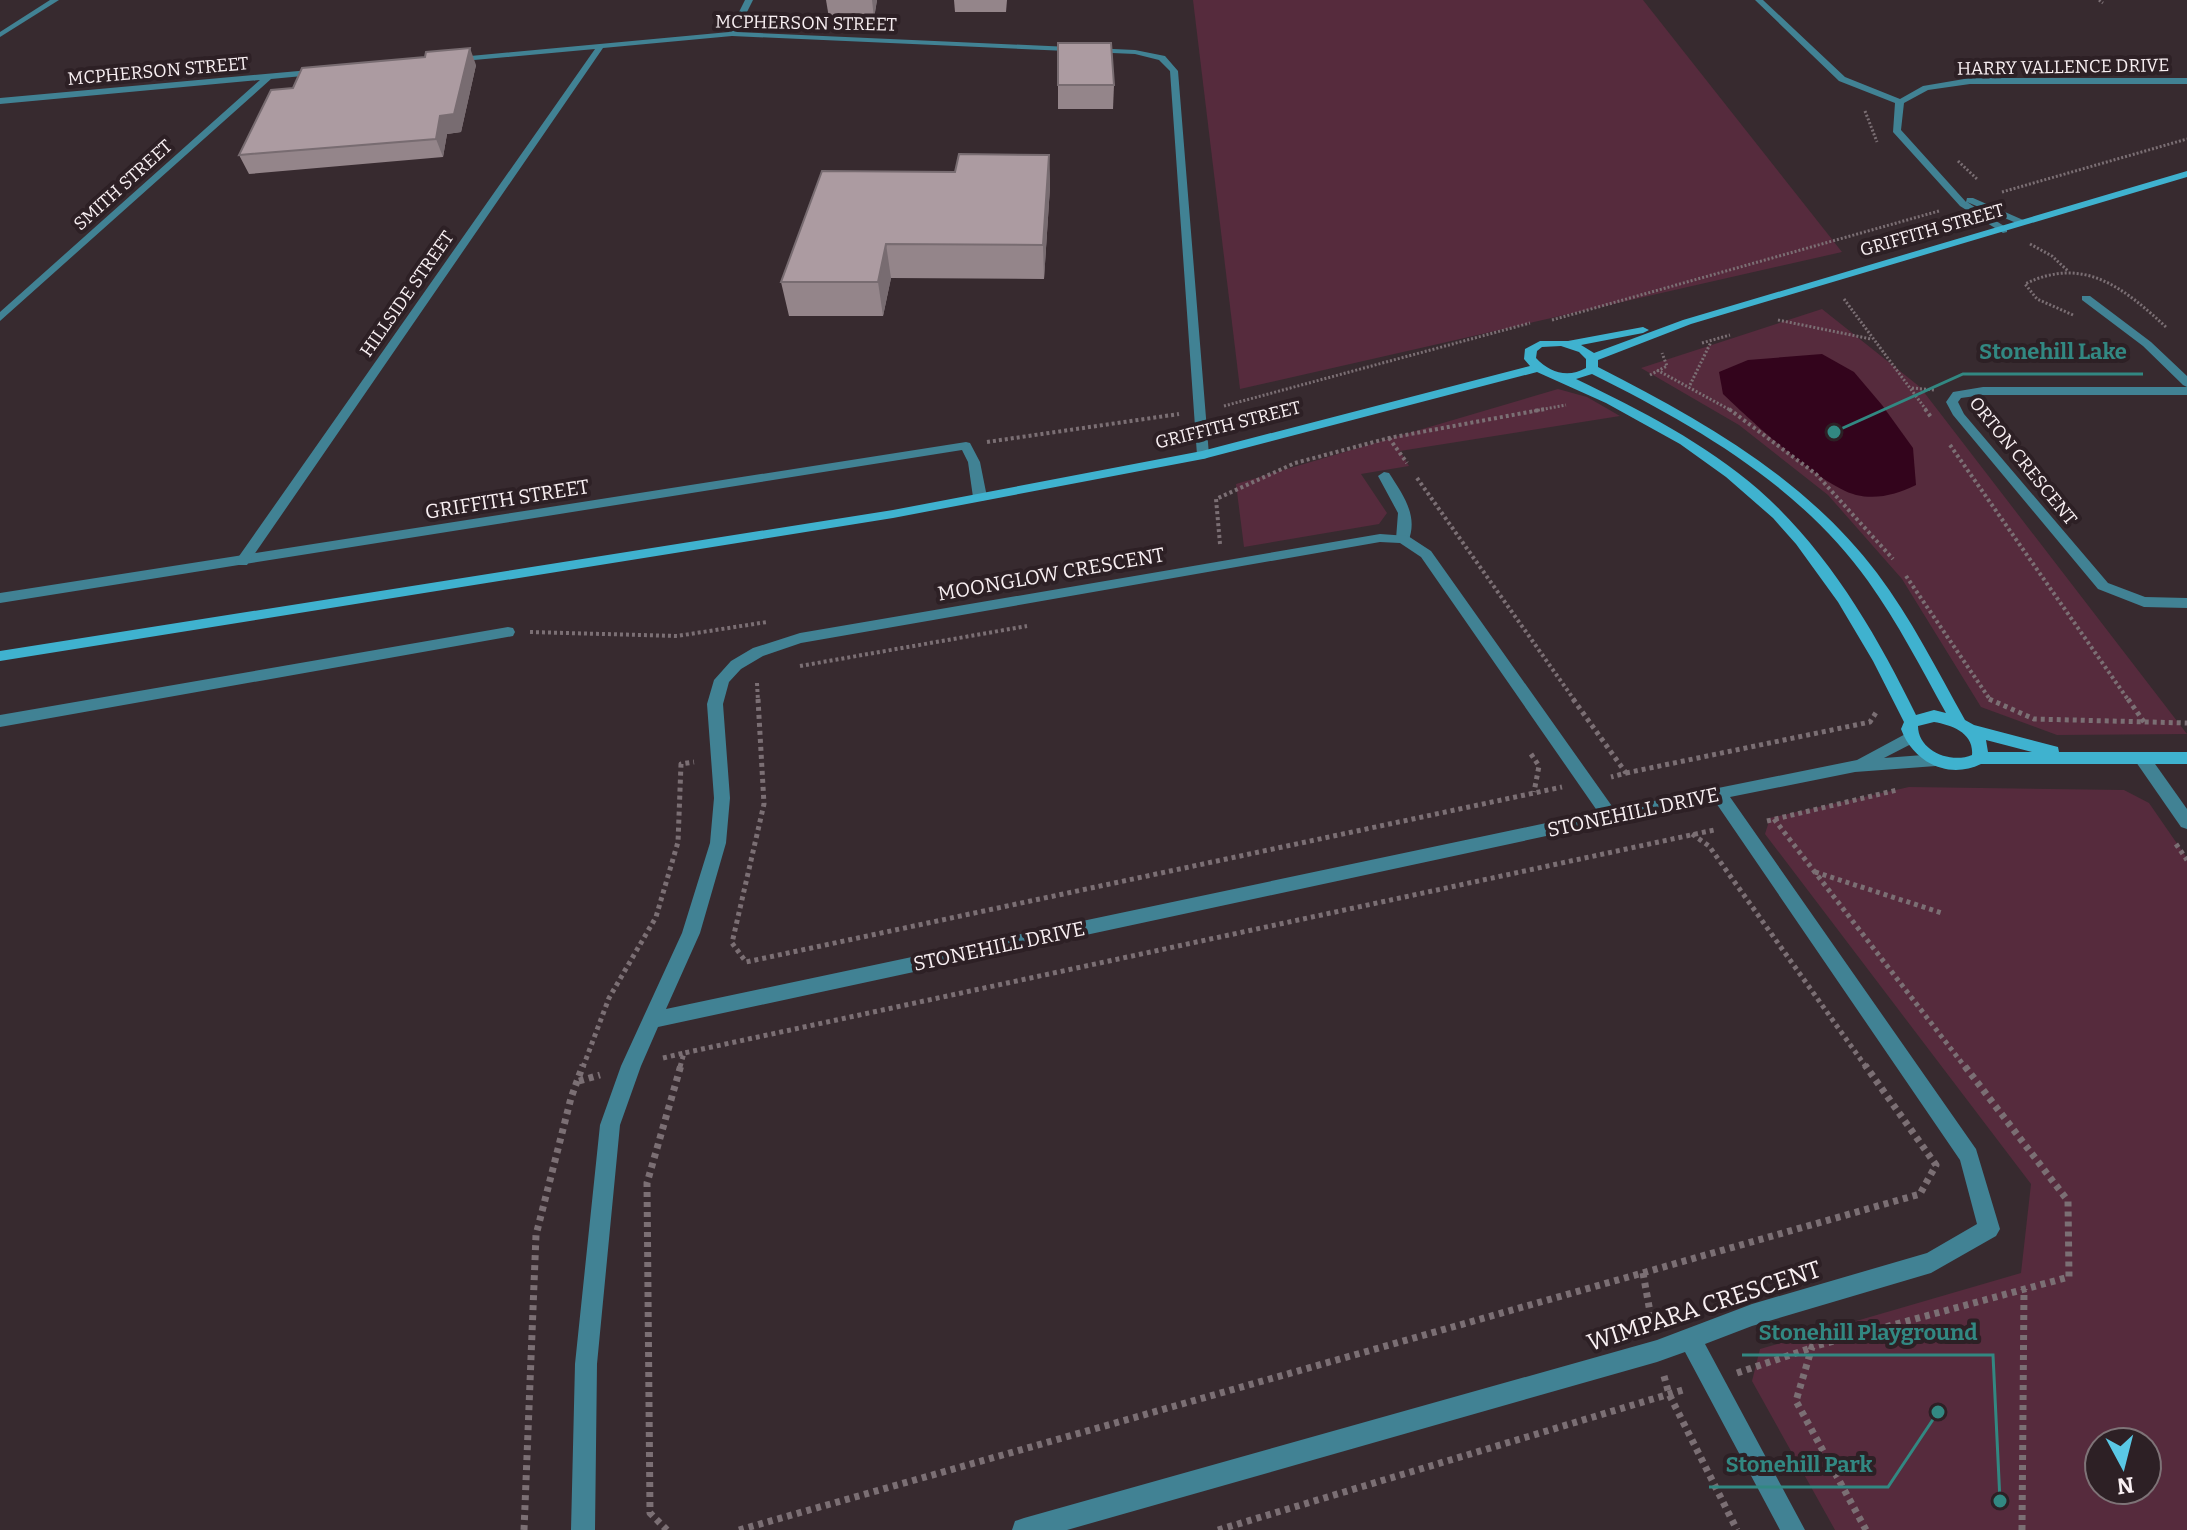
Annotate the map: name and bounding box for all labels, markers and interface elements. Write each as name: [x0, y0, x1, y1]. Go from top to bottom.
street label: MCPHERSON STREET: [715, 10, 897, 36]
street label: MCPHERSON STREET: [67, 52, 250, 90]
street label: HARRY VALLENCE DRIVE: [1957, 54, 2169, 80]
street label: SMITH STREET: [69, 135, 177, 235]
street label: GRIFFITH STREET: [1857, 199, 2007, 261]
street label: HILLSIDE STREET: [355, 226, 459, 361]
callout: Stonehill Lake: [1963, 328, 2143, 374]
text: Stonehill Lake: [1979, 338, 2127, 365]
street label: ORTON CRESCENT: [1965, 392, 2082, 530]
street label: GRIFFITH STREET: [1153, 396, 1304, 454]
street label: GRIFFITH STREET: [423, 474, 591, 524]
street label: MOONGLOW CRESCENT: [936, 542, 1167, 606]
street label: STONEHILL DRIVE: [1545, 782, 1721, 842]
street label: STONEHILL DRIVE: [911, 916, 1087, 976]
street label: WIMPARA CRESCENT: [1584, 1255, 1824, 1357]
callout: Stonehill Playground: [1742, 1309, 1993, 1355]
text: Stonehill Playground: [1759, 1319, 1977, 1346]
north arrow: [2083, 1426, 2163, 1506]
callout: Stonehill Park: [1709, 1441, 1888, 1487]
text: Stonehill Park: [1725, 1451, 1873, 1478]
text: N: [2115, 1471, 2135, 1500]

